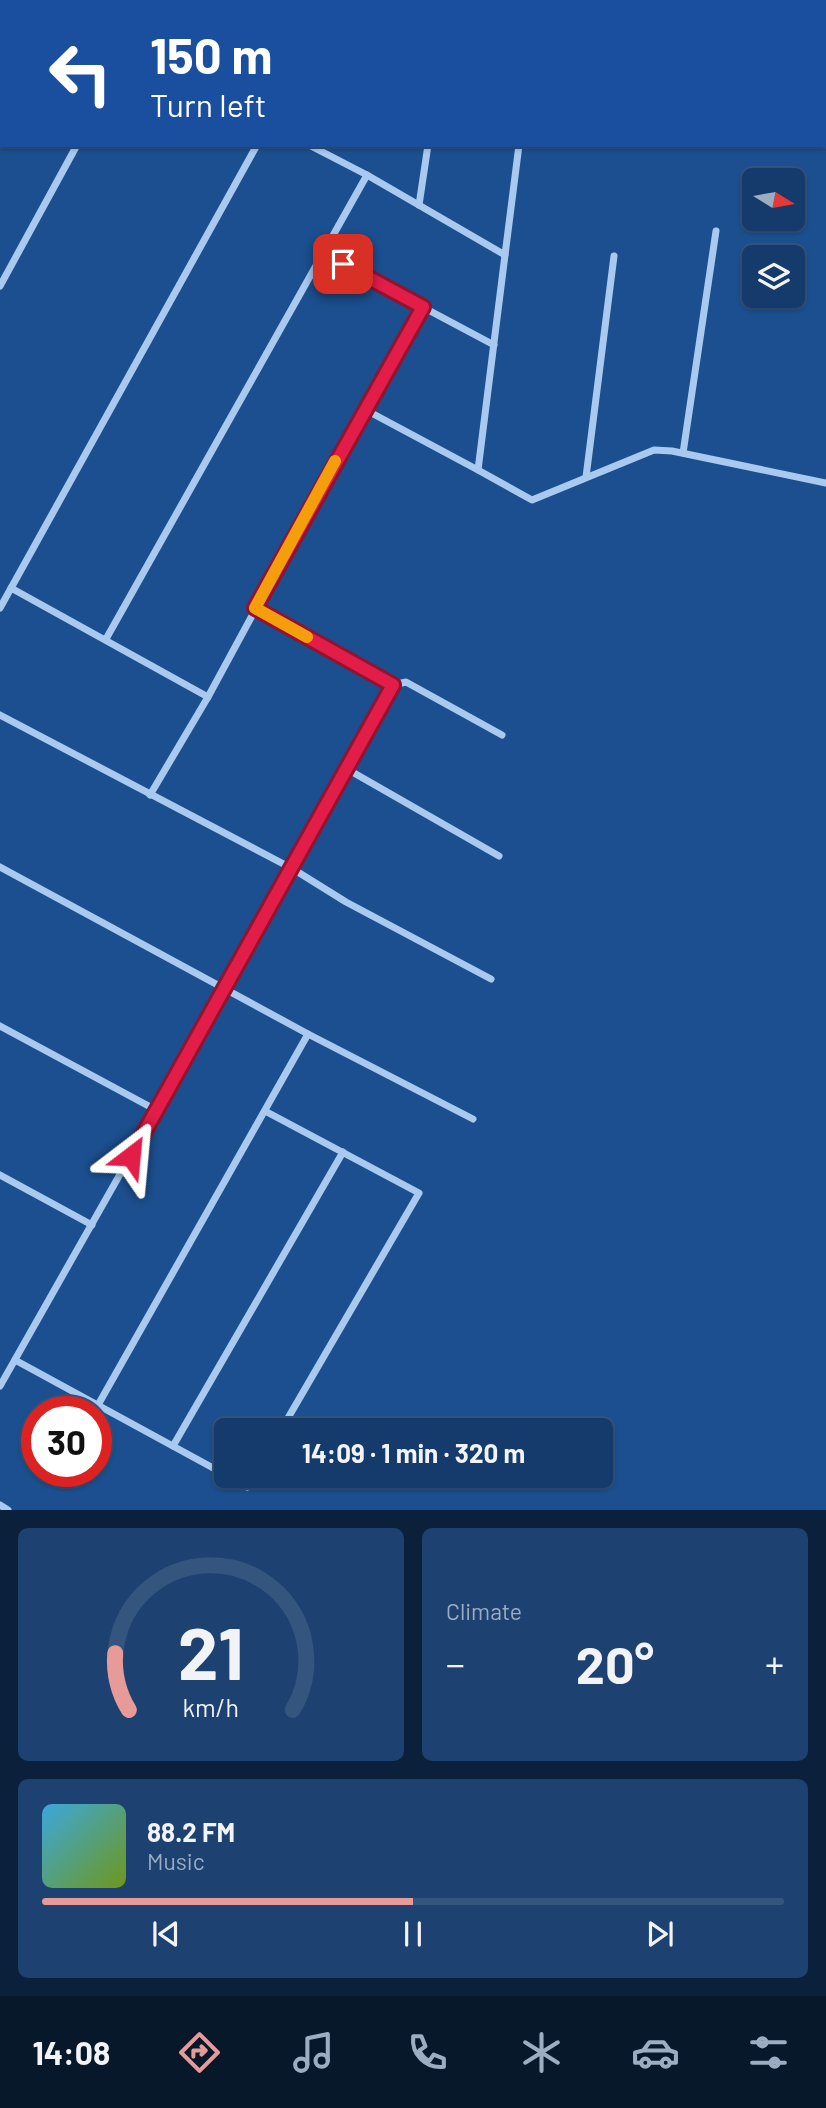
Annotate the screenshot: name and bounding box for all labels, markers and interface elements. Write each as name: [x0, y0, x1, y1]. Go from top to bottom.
text: 150 m: [150, 25, 272, 84]
icon: left: [35, 28, 126, 119]
text: Turn left: [150, 85, 267, 123]
north arrow: [742, 168, 805, 231]
map controls: [742, 168, 805, 308]
pin: [313, 234, 373, 294]
icon: arrive: [324, 245, 362, 283]
button: layers: [742, 245, 805, 308]
position arrow: [94, 1119, 168, 1193]
speed limit sign: 30: [21, 1396, 112, 1487]
text: 14:09 · 1 min · 320 m: [302, 1437, 525, 1468]
text: Climate: [446, 1597, 522, 1625]
text: 21: [178, 1608, 244, 1696]
text: 20°: [576, 1632, 654, 1694]
text: −: [446, 1640, 465, 1686]
text: +: [765, 1640, 784, 1686]
text: km/h: [183, 1692, 239, 1722]
text: 88.2 FM: [147, 1816, 235, 1847]
text: Music: [147, 1847, 205, 1875]
icon: previous: [147, 1915, 185, 1953]
icon: pause: [394, 1915, 432, 1953]
icon: next: [641, 1915, 679, 1953]
icon: directions: [175, 2028, 224, 2077]
icon: music: [289, 2028, 338, 2077]
icon: phone: [403, 2028, 452, 2077]
icon: climate: [517, 2028, 566, 2077]
icon: car: [631, 2028, 680, 2077]
icon: filters: [744, 2028, 793, 2077]
text: 14:08: [32, 2033, 110, 2071]

